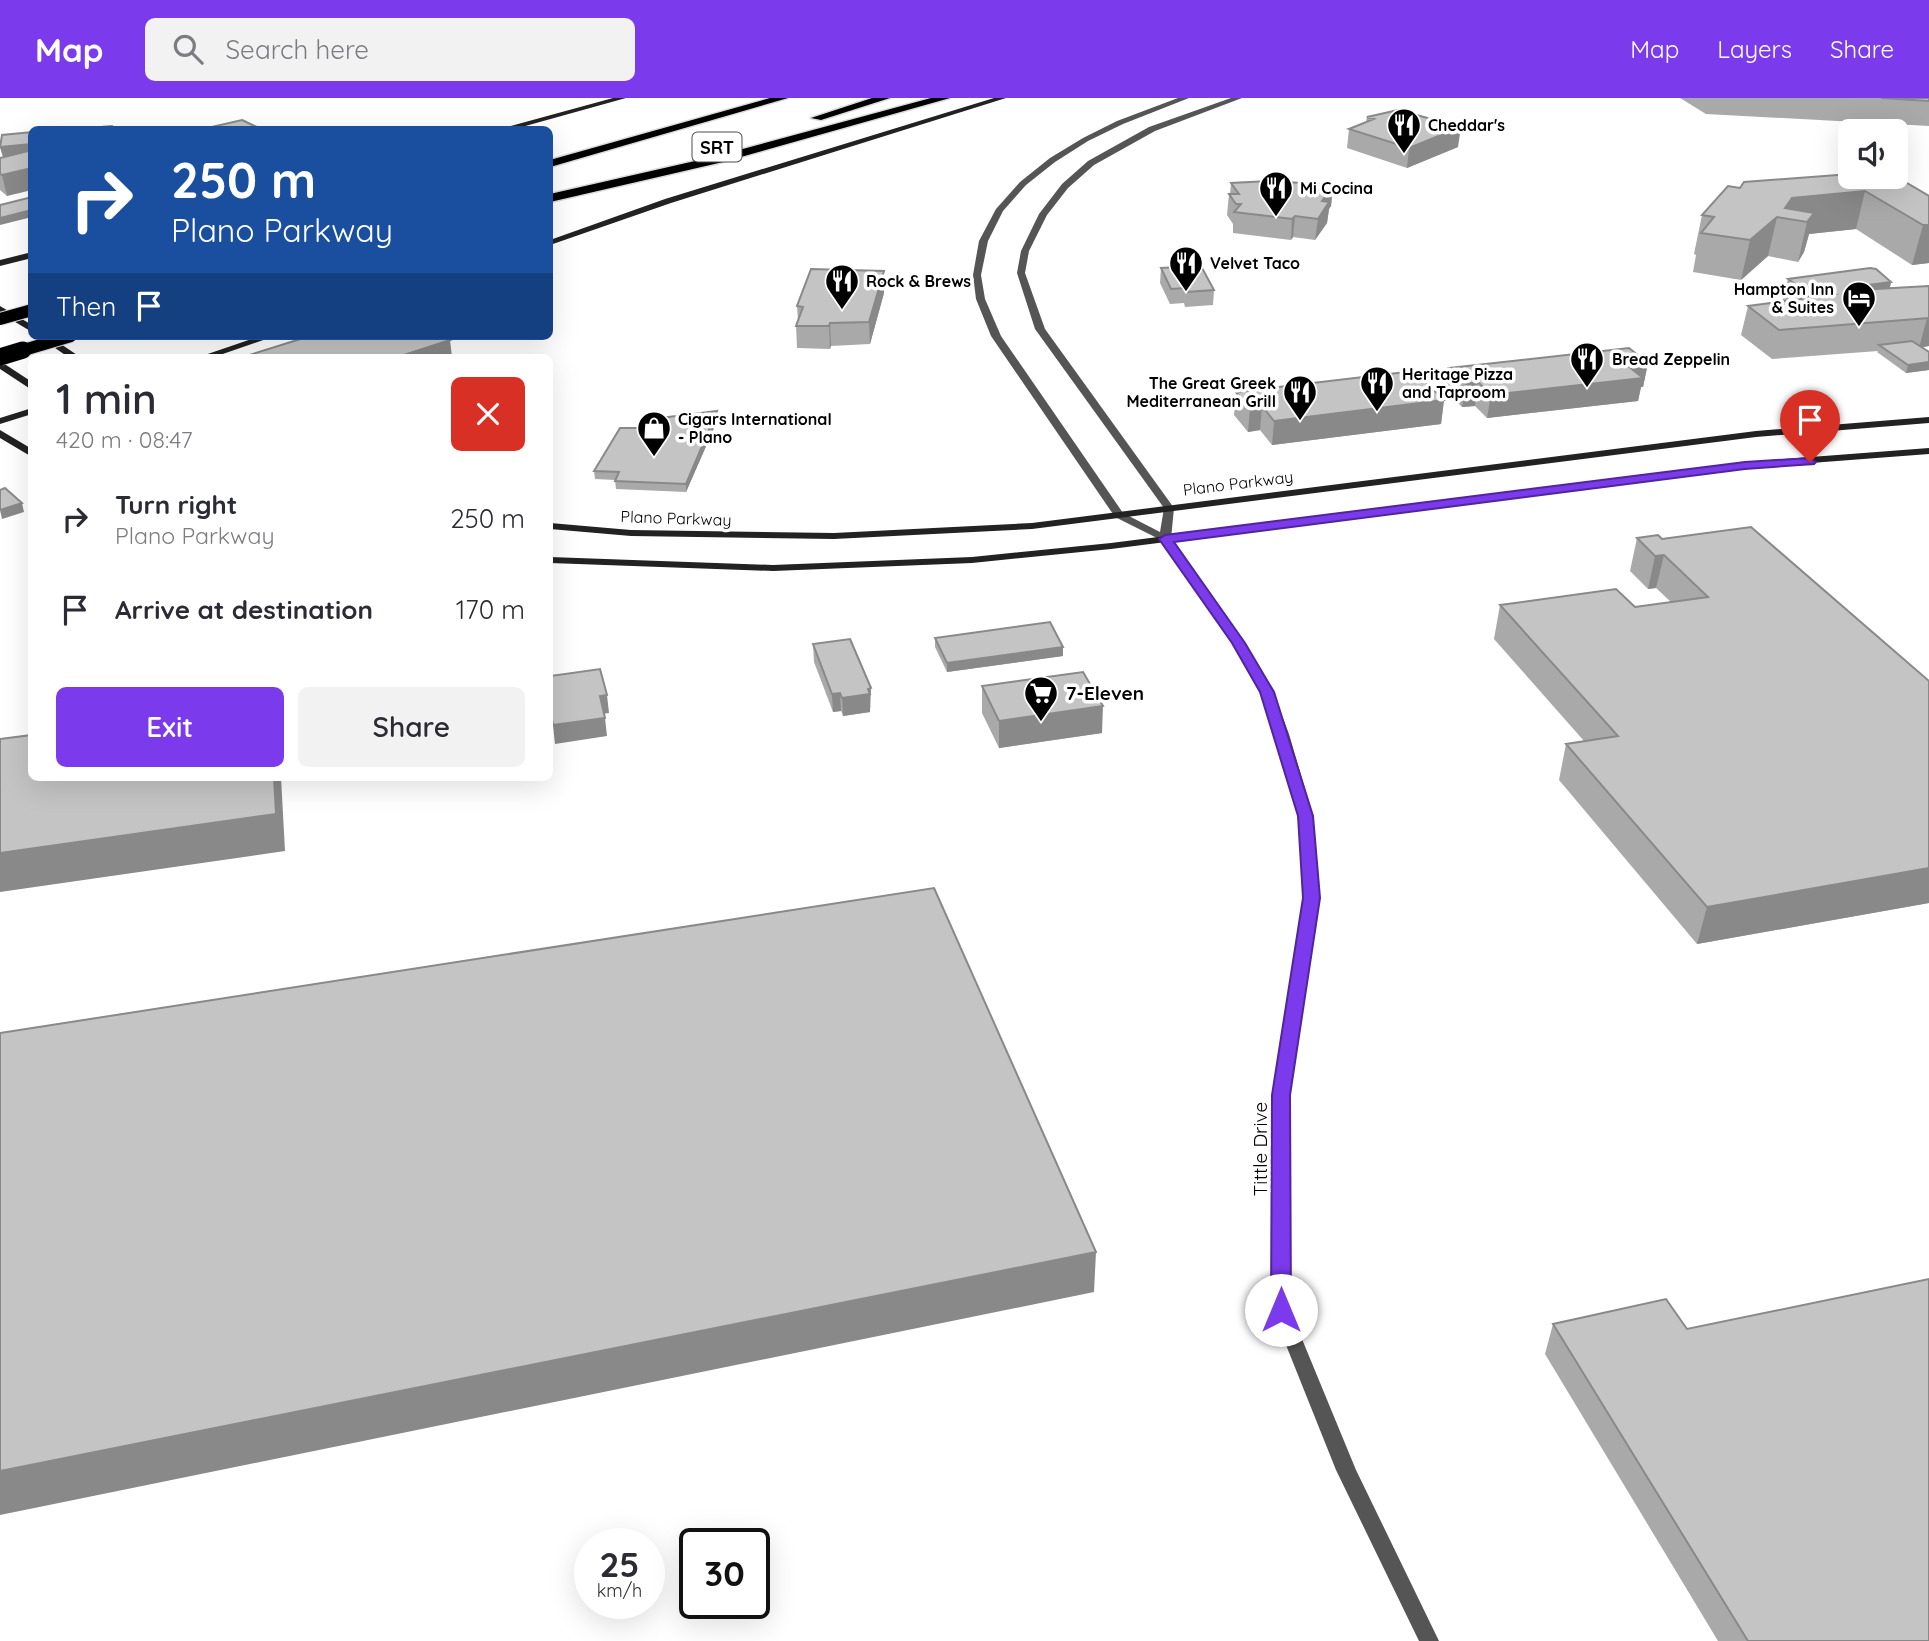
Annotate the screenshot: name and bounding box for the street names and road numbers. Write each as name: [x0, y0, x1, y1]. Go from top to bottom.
road number: SRT: [692, 132, 742, 162]
street label: Plano Parkway: [1182, 466, 1294, 500]
street label: Plano Parkway: [620, 506, 732, 530]
street label: Tittle Drive: [1248, 1102, 1272, 1196]

